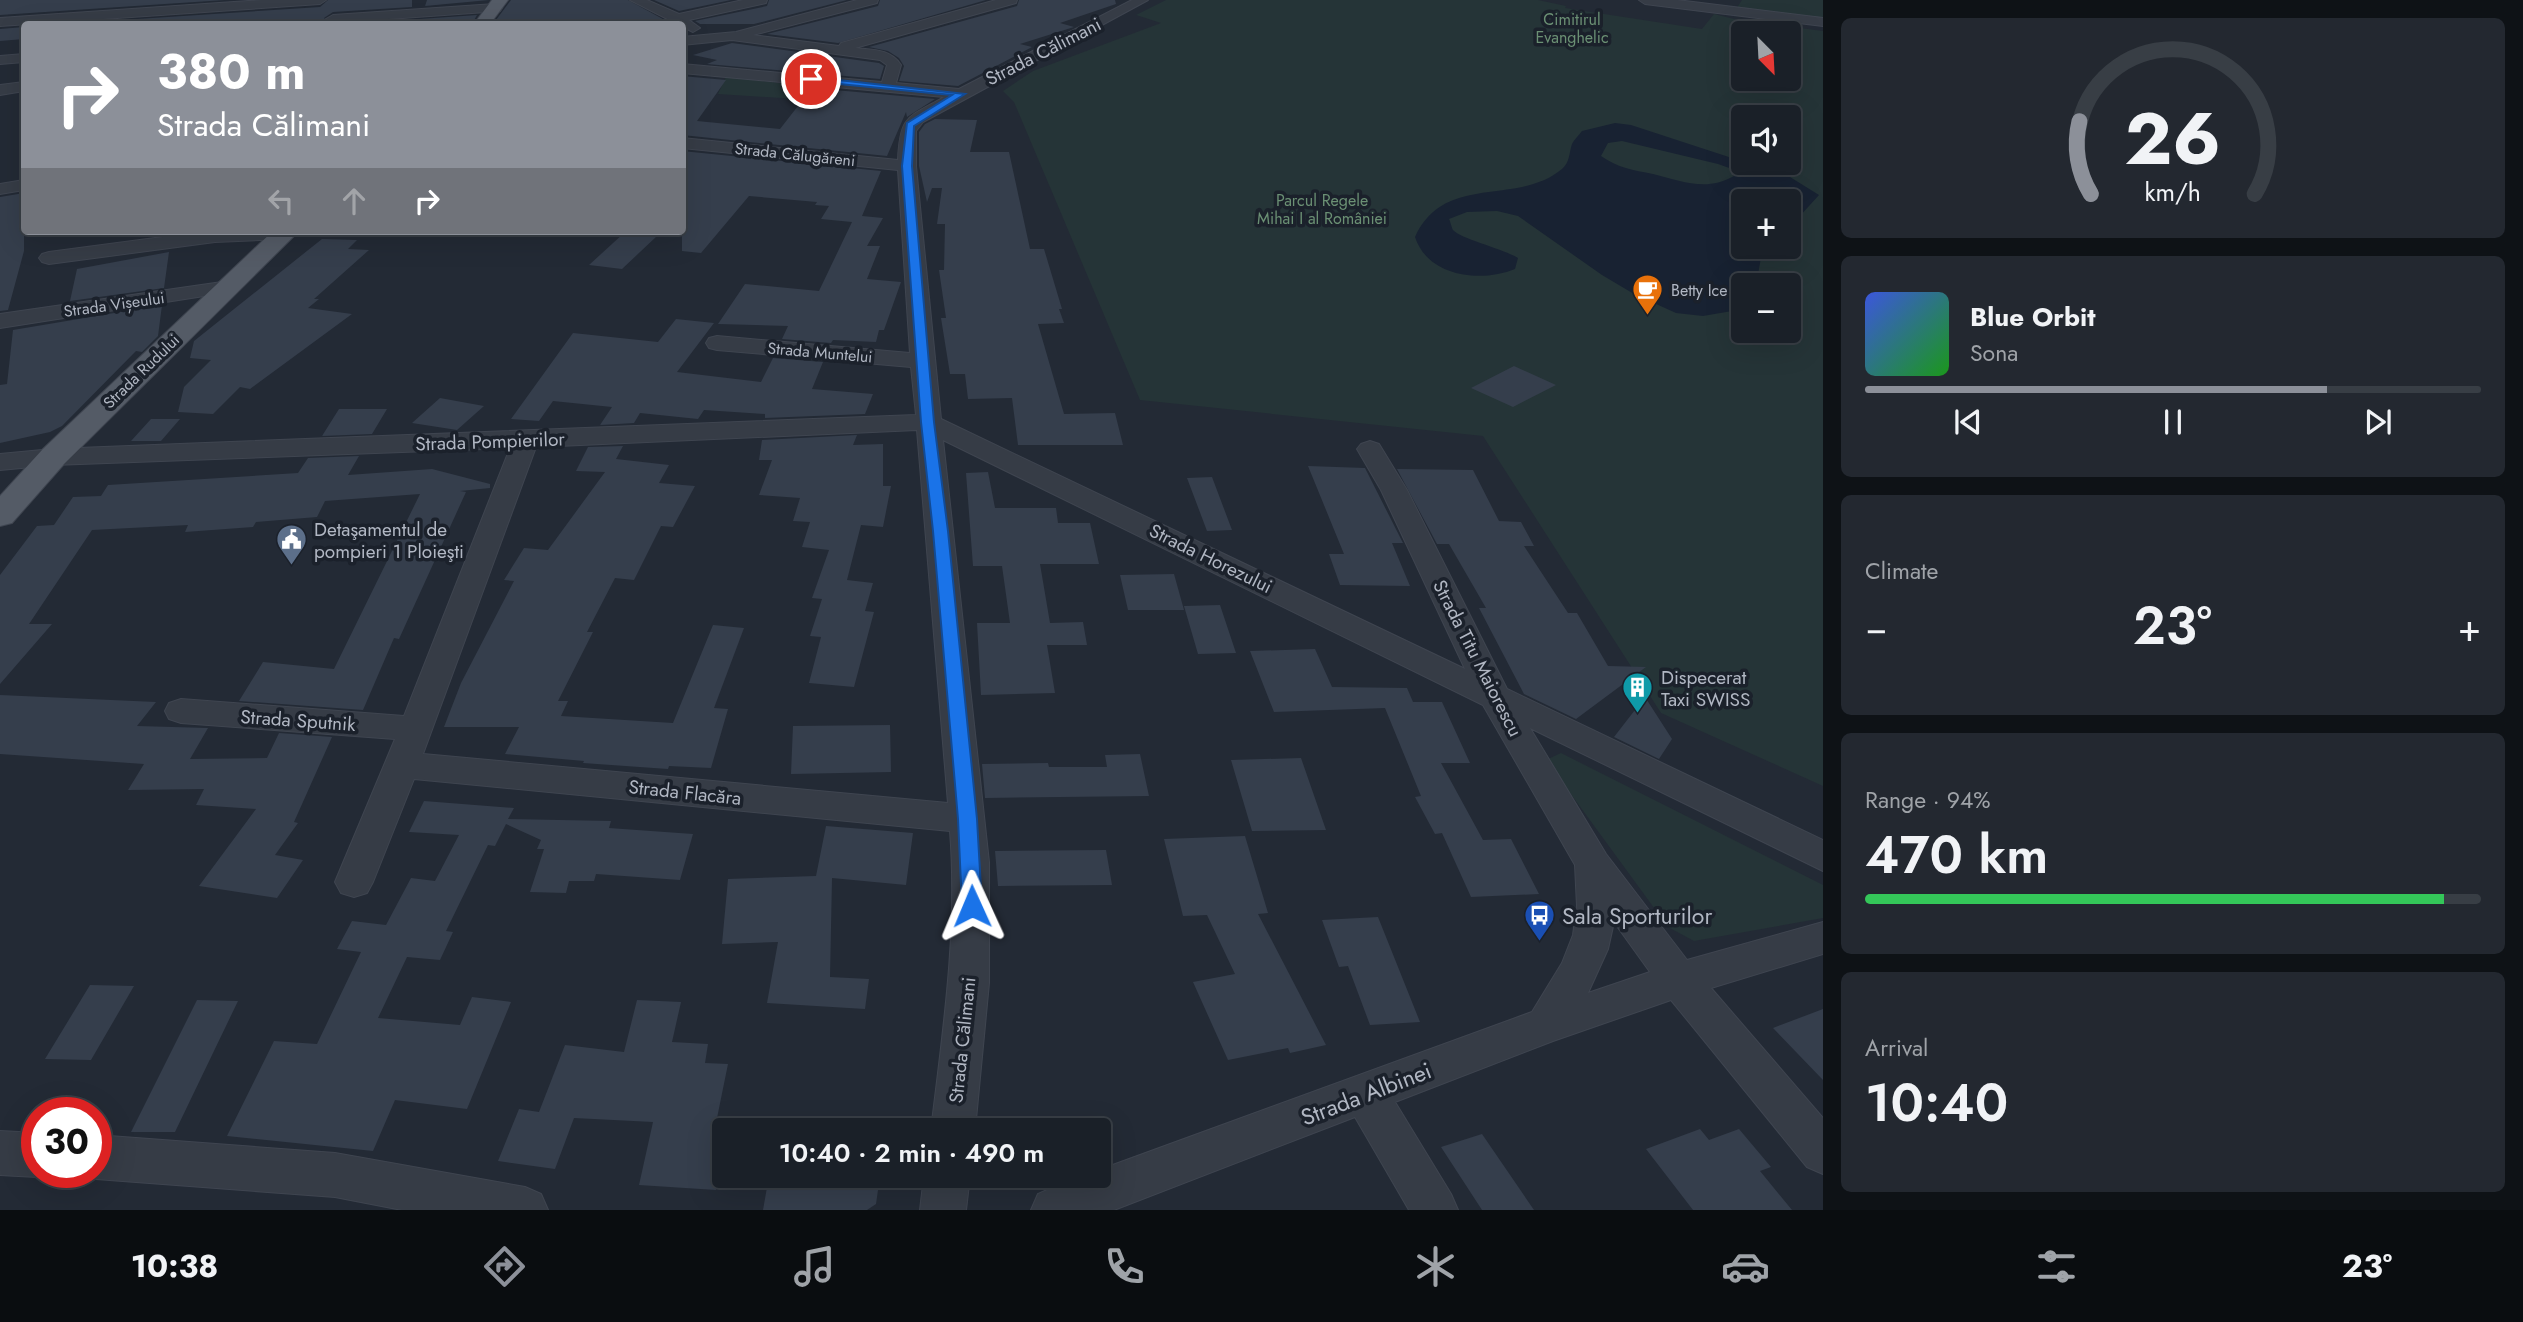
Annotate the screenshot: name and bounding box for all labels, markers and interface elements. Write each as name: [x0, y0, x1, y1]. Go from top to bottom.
park label: Cimitirul Evanghelic: [1535, 8, 1609, 49]
street label: Strada Călimani: [981, 11, 1106, 92]
north arrow: [1731, 21, 1801, 91]
map controls: [1731, 21, 1801, 343]
text: 380 m: [157, 37, 305, 107]
icon: right: [42, 49, 133, 140]
pin: [781, 49, 841, 109]
icon: arrive: [792, 60, 830, 98]
text: 26: [2125, 87, 2221, 192]
text: Strada Călimani: [157, 102, 370, 148]
button: sound: [1731, 105, 1801, 175]
street label: Strada Călugăreni: [734, 137, 856, 172]
text: km/h: [2145, 174, 2201, 210]
icon: left: [262, 182, 300, 220]
icon: ahead: [335, 182, 373, 220]
icon: right: [408, 182, 446, 220]
park label: Parcul Regele Mihai I al României: [1257, 189, 1387, 230]
button: +: [1731, 189, 1801, 259]
cafe icon: Betty Ice: [1631, 273, 1665, 317]
button: −: [1731, 273, 1801, 343]
place label: Betty Ice: [1671, 279, 1728, 302]
street label: Strada Vișeului: [62, 286, 166, 323]
text: Blue Orbit: [1970, 298, 2095, 336]
street label: Strada Rudului: [98, 329, 185, 414]
street label: Strada Muntelui: [766, 336, 874, 369]
text: Sona: [1970, 336, 2018, 370]
icon: previous: [1949, 403, 1987, 441]
icon: pause: [2154, 403, 2192, 441]
icon: next: [2359, 403, 2397, 441]
street label: Strada Pompierilor: [415, 425, 566, 458]
place label: Detaşamentul de pompieri 1 Ploieşti: [314, 516, 464, 565]
street label: Strada Horezului: [1145, 517, 1277, 600]
public building icon: Detaşamentul de pompieri 1 Ploieşti: [274, 523, 308, 567]
text: Climate: [1865, 554, 1938, 588]
street label: Strada Titu Maiorescu: [1426, 575, 1529, 741]
text: 23°: [2133, 588, 2212, 664]
text: −: [1865, 600, 1887, 655]
text: +: [2458, 600, 2481, 655]
place label: Dispecerat Taxi SWISS: [1661, 664, 1750, 713]
building icon: Dispecerat Taxi SWISS: [1621, 671, 1655, 715]
street label: Strada Sputnik: [239, 703, 357, 738]
street label: Strada Flacăra: [627, 773, 743, 812]
text: Range · 94%: [1865, 783, 1991, 817]
text: 470 km: [1865, 817, 2048, 893]
position arrow: [935, 869, 1009, 943]
bus stop icon: Sala Sporturilor: [1522, 899, 1556, 943]
place label: Sala Sporturilor: [1562, 899, 1712, 933]
street label: Strada Călimani: [942, 976, 983, 1104]
text: Arrival: [1865, 1031, 1928, 1065]
street label: Strada Albinei: [1296, 1053, 1436, 1135]
text: 10:40: [1865, 1065, 2008, 1141]
speed limit sign: 30: [21, 1097, 112, 1188]
text: 10:40 · 2 min · 490 m: [779, 1134, 1044, 1172]
icon: directions: [480, 1242, 529, 1291]
icon: music: [790, 1242, 839, 1291]
icon: phone: [1100, 1242, 1149, 1291]
icon: climate: [1411, 1242, 1460, 1291]
icon: car: [1721, 1242, 1770, 1291]
icon: filters: [2032, 1242, 2081, 1291]
text: 10:38: [131, 1243, 218, 1289]
text: 23°: [2342, 1243, 2392, 1289]

